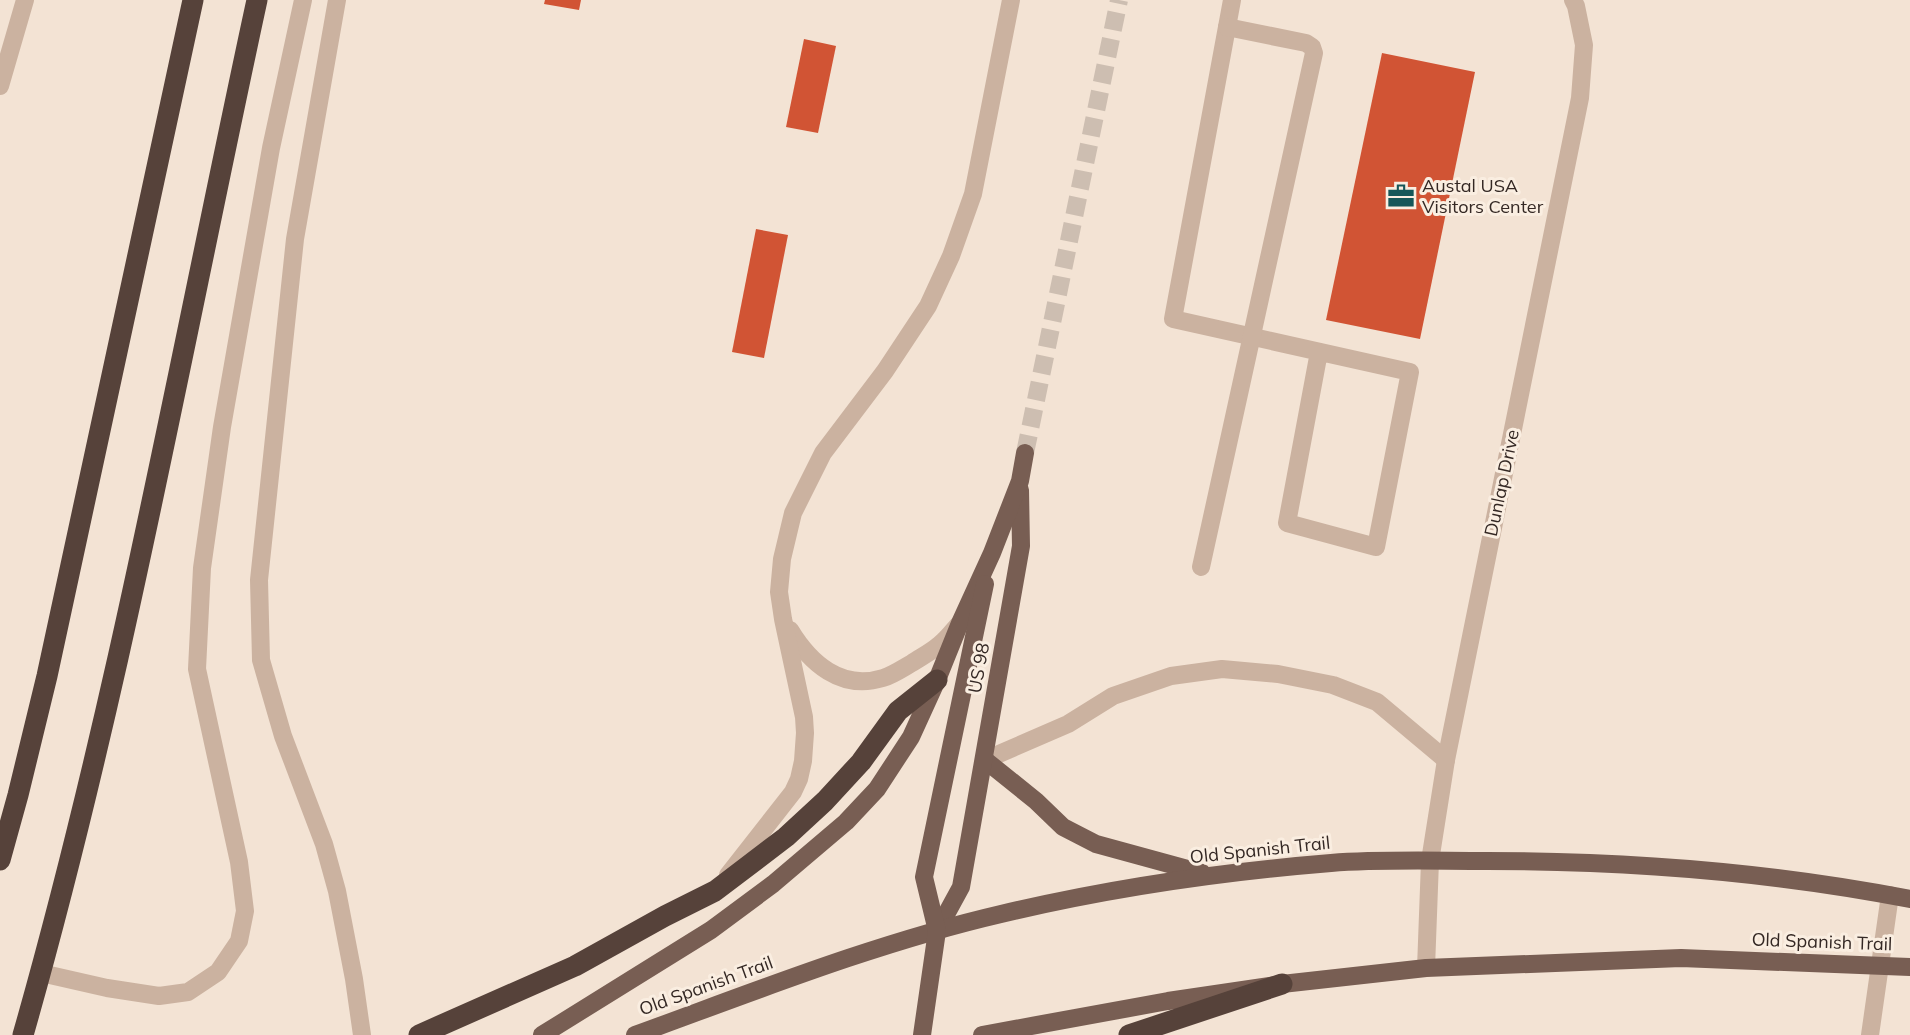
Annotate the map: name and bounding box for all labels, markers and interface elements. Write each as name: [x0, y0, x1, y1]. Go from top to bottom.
place label: Austal USA Visitors Center: [1422, 174, 1544, 218]
office icon: Austal USA Visitors Center: [1386, 181, 1416, 211]
street label: Dunlap Drive: [1479, 427, 1524, 538]
street label: US 98: [963, 641, 994, 695]
street label: Old Spanish Trail: [1189, 831, 1331, 868]
street label: Old Spanish Trail: [1751, 928, 1893, 955]
street label: Old Spanish Trail: [636, 951, 776, 1020]

